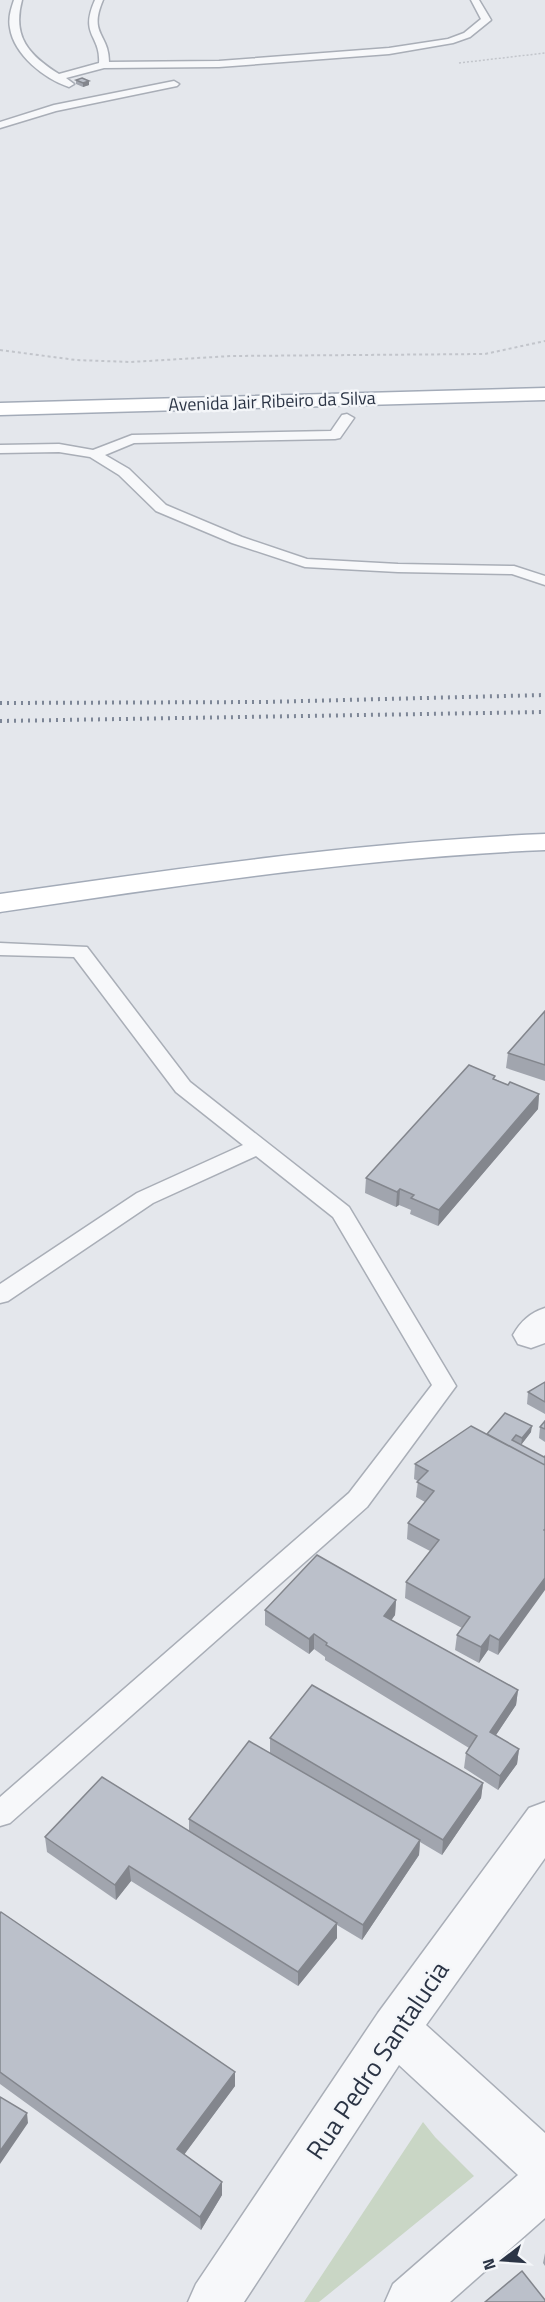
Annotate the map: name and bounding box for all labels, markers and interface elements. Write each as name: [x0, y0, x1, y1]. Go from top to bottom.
street label: Avenida Jair Ribeiro da Silva: [168, 384, 376, 418]
street label: Rua Pedro Santalucia: [296, 1953, 458, 2167]
north arrow: [473, 2230, 533, 2290]
text: N: [476, 2256, 502, 2273]

